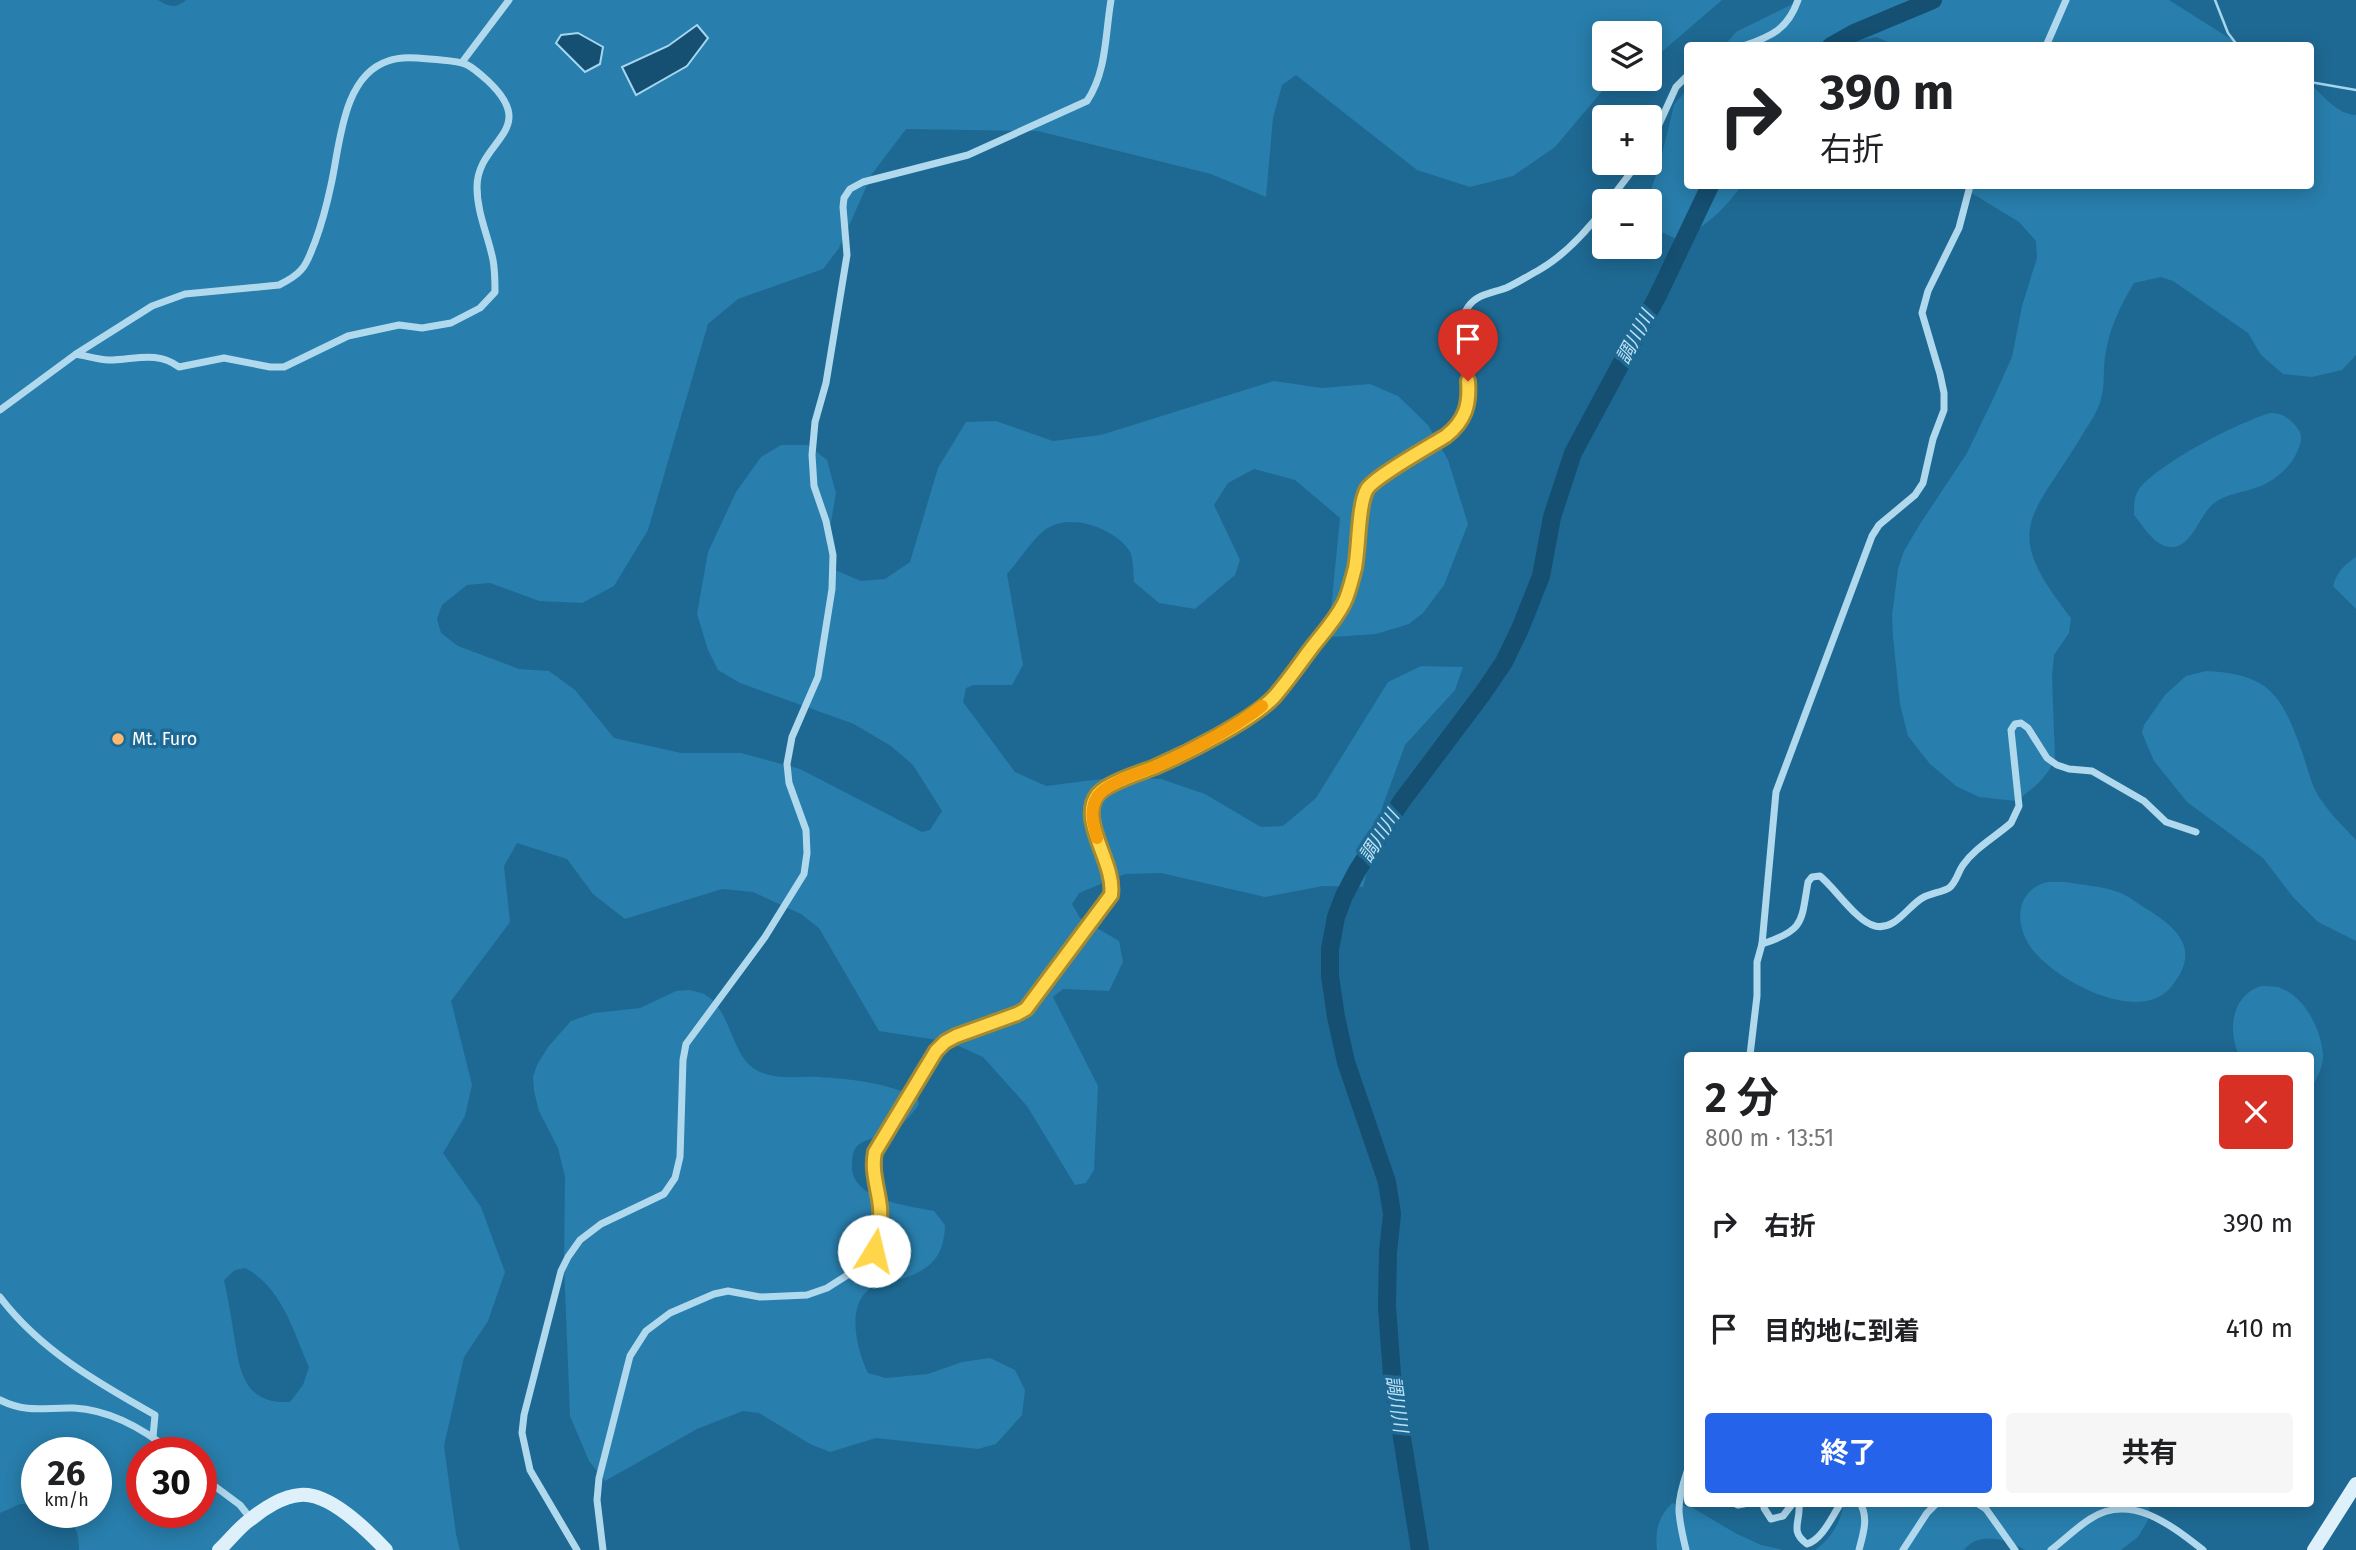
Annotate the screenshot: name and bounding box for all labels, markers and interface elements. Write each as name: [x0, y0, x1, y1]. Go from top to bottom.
map controls: [1592, 21, 1662, 259]
button: layers: [1592, 21, 1662, 91]
text: 390 m: [1820, 63, 1954, 122]
icon: right: [1705, 70, 1796, 161]
button: +: [1592, 105, 1662, 175]
text: 右折: [1820, 130, 1884, 168]
button: −: [1592, 189, 1662, 259]
water label: 調川川: [1611, 305, 1659, 368]
pin: [1438, 309, 1498, 381]
icon: arrive: [1449, 320, 1487, 358]
place label: Mt. Furo: [132, 728, 197, 750]
marker: Mt. Furo: [110, 731, 126, 747]
water label: 調川川: [1354, 804, 1405, 866]
text: 2 分: [1705, 1073, 1779, 1123]
button: close: [2219, 1075, 2293, 1149]
text: 800 m · 13:51: [1705, 1124, 1834, 1152]
icon: right: [1705, 1205, 1743, 1243]
text: 390 m: [2223, 1208, 2293, 1239]
text: 右折: [1764, 1211, 1816, 1242]
position arrow: [837, 1214, 911, 1288]
icon: arrive: [1705, 1310, 1743, 1348]
text: 410 m: [2226, 1313, 2293, 1344]
text: 目的地に到着: [1764, 1316, 1920, 1347]
water label: 調川川: [1382, 1374, 1413, 1436]
button: 終了: [1705, 1413, 1992, 1493]
button: 共有: [2006, 1413, 2293, 1493]
speed limit sign: 30: [126, 1437, 217, 1528]
text: 26: [48, 1452, 85, 1494]
text: km/h: [44, 1489, 89, 1511]

